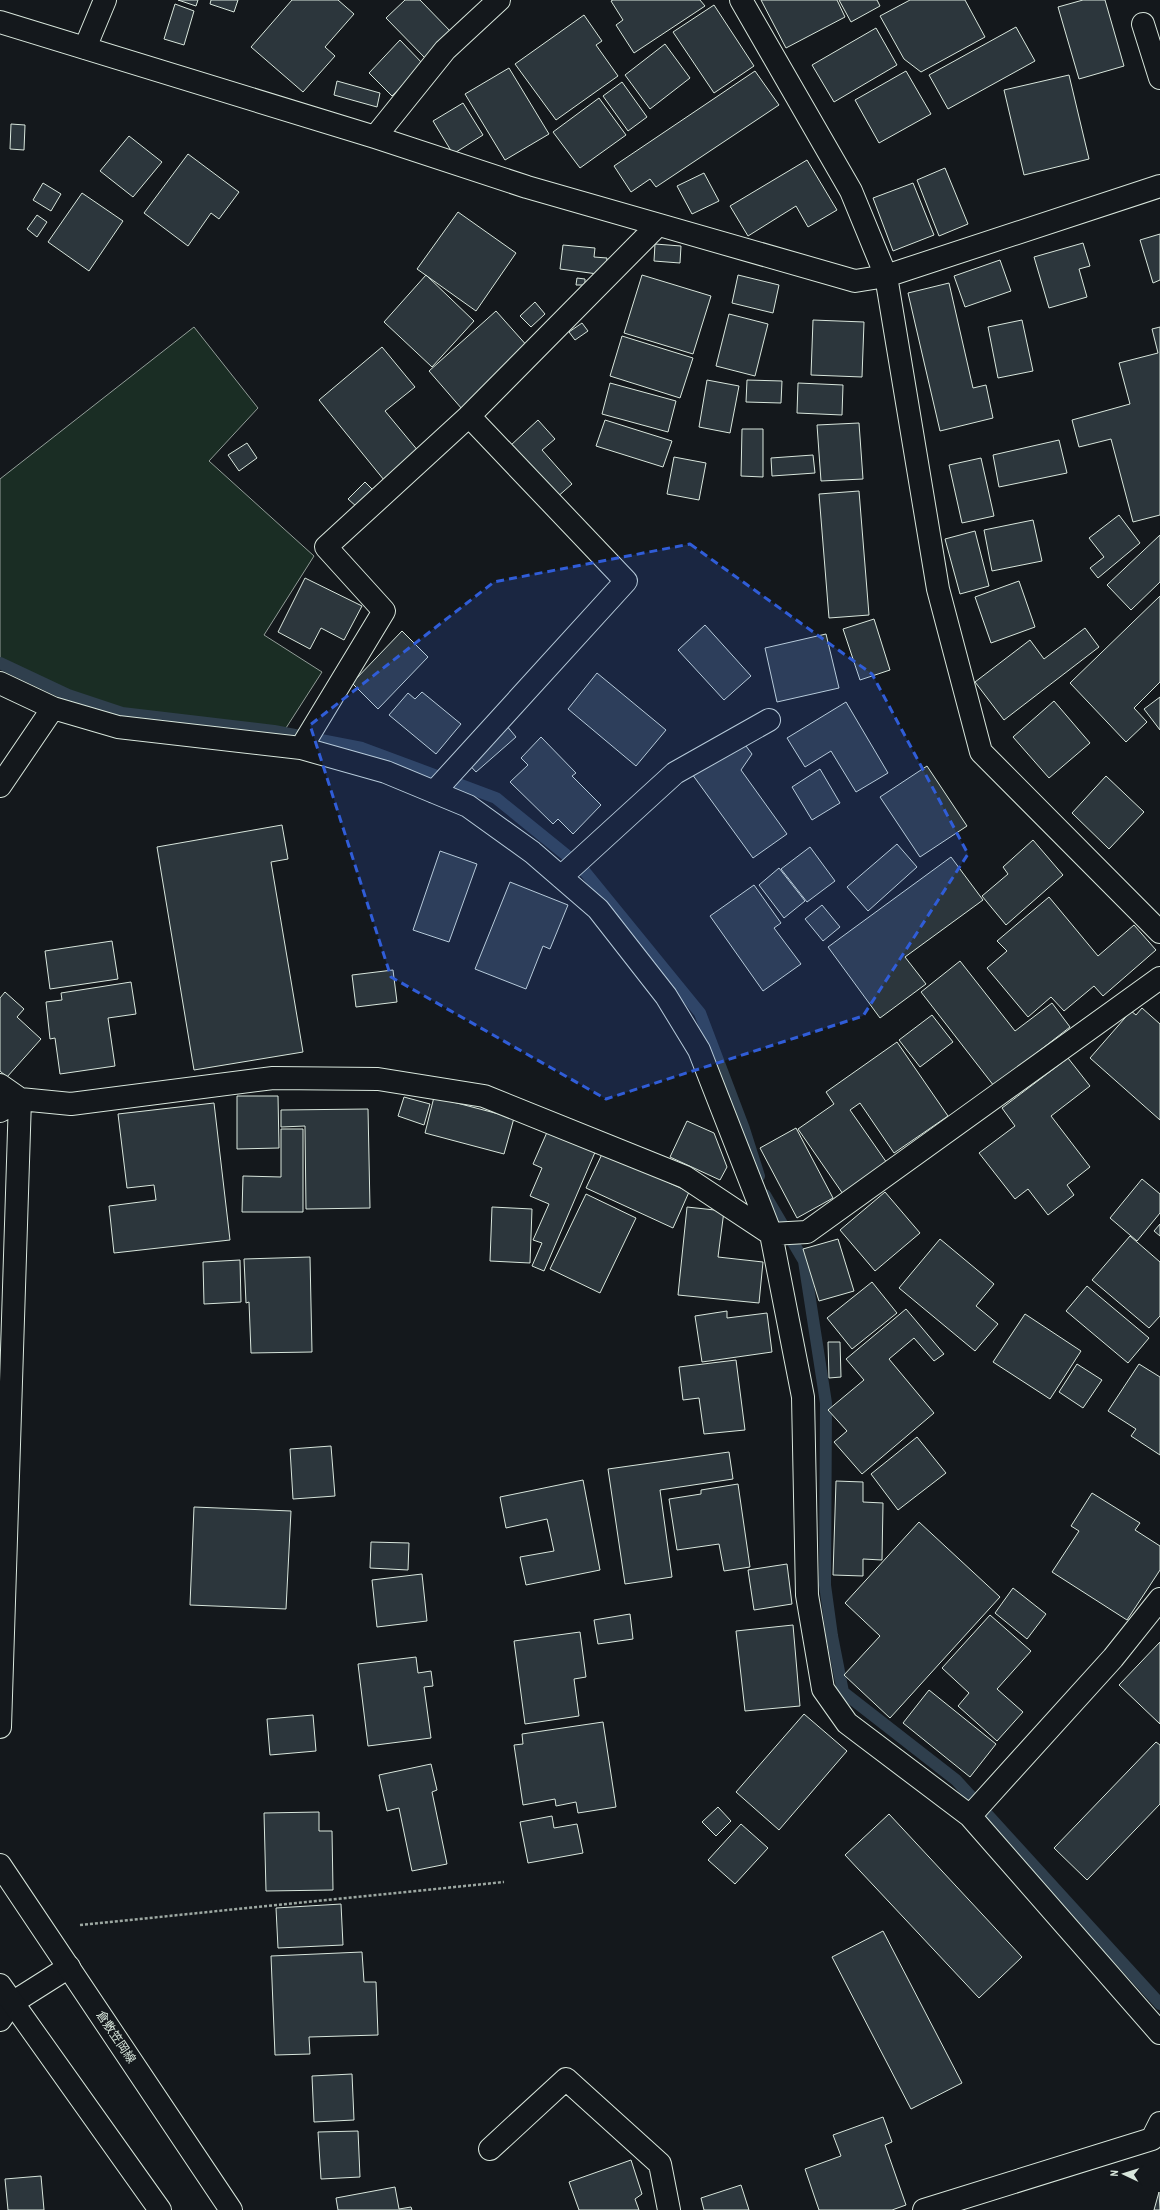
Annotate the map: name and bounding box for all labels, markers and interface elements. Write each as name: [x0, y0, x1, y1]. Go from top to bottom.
street label: 倉敷笠岡線: [93, 2008, 139, 2066]
north arrow: [1104, 2154, 1144, 2194]
text: N: [1107, 2170, 1121, 2177]

